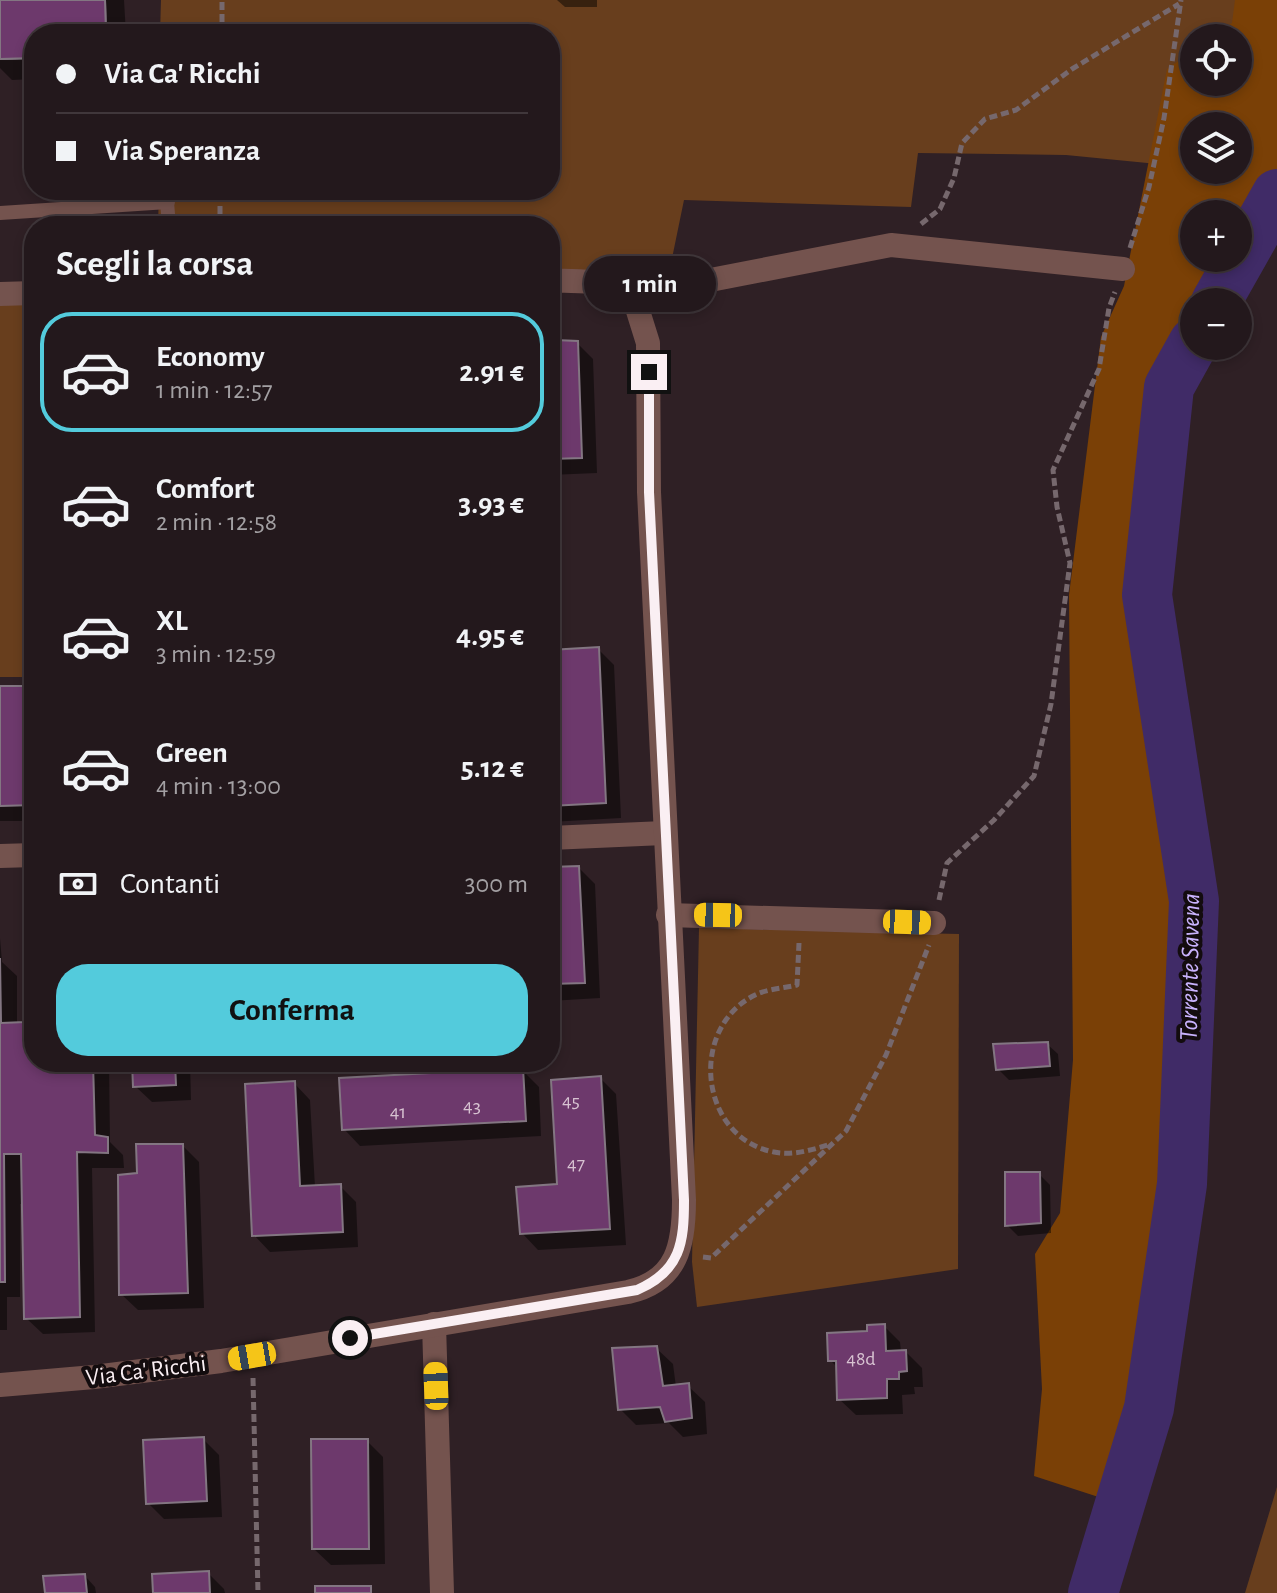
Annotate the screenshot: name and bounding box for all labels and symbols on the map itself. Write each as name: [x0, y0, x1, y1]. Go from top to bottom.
callout: 1 min: [583, 256, 715, 312]
route end: [631, 354, 667, 390]
water label: Torrente Savena: [1176, 893, 1204, 1041]
car: [694, 903, 742, 927]
car: [883, 909, 931, 935]
house number: 45: [562, 1091, 580, 1111]
house number: 43: [463, 1096, 481, 1116]
house number: 41: [390, 1102, 406, 1122]
house number: 47: [567, 1154, 585, 1174]
route start: [332, 1320, 368, 1356]
car: [226, 1340, 278, 1372]
house number: 48d: [846, 1349, 876, 1369]
street label: Via Ca' Ricchi: [85, 1352, 208, 1390]
car: [423, 1362, 449, 1410]

